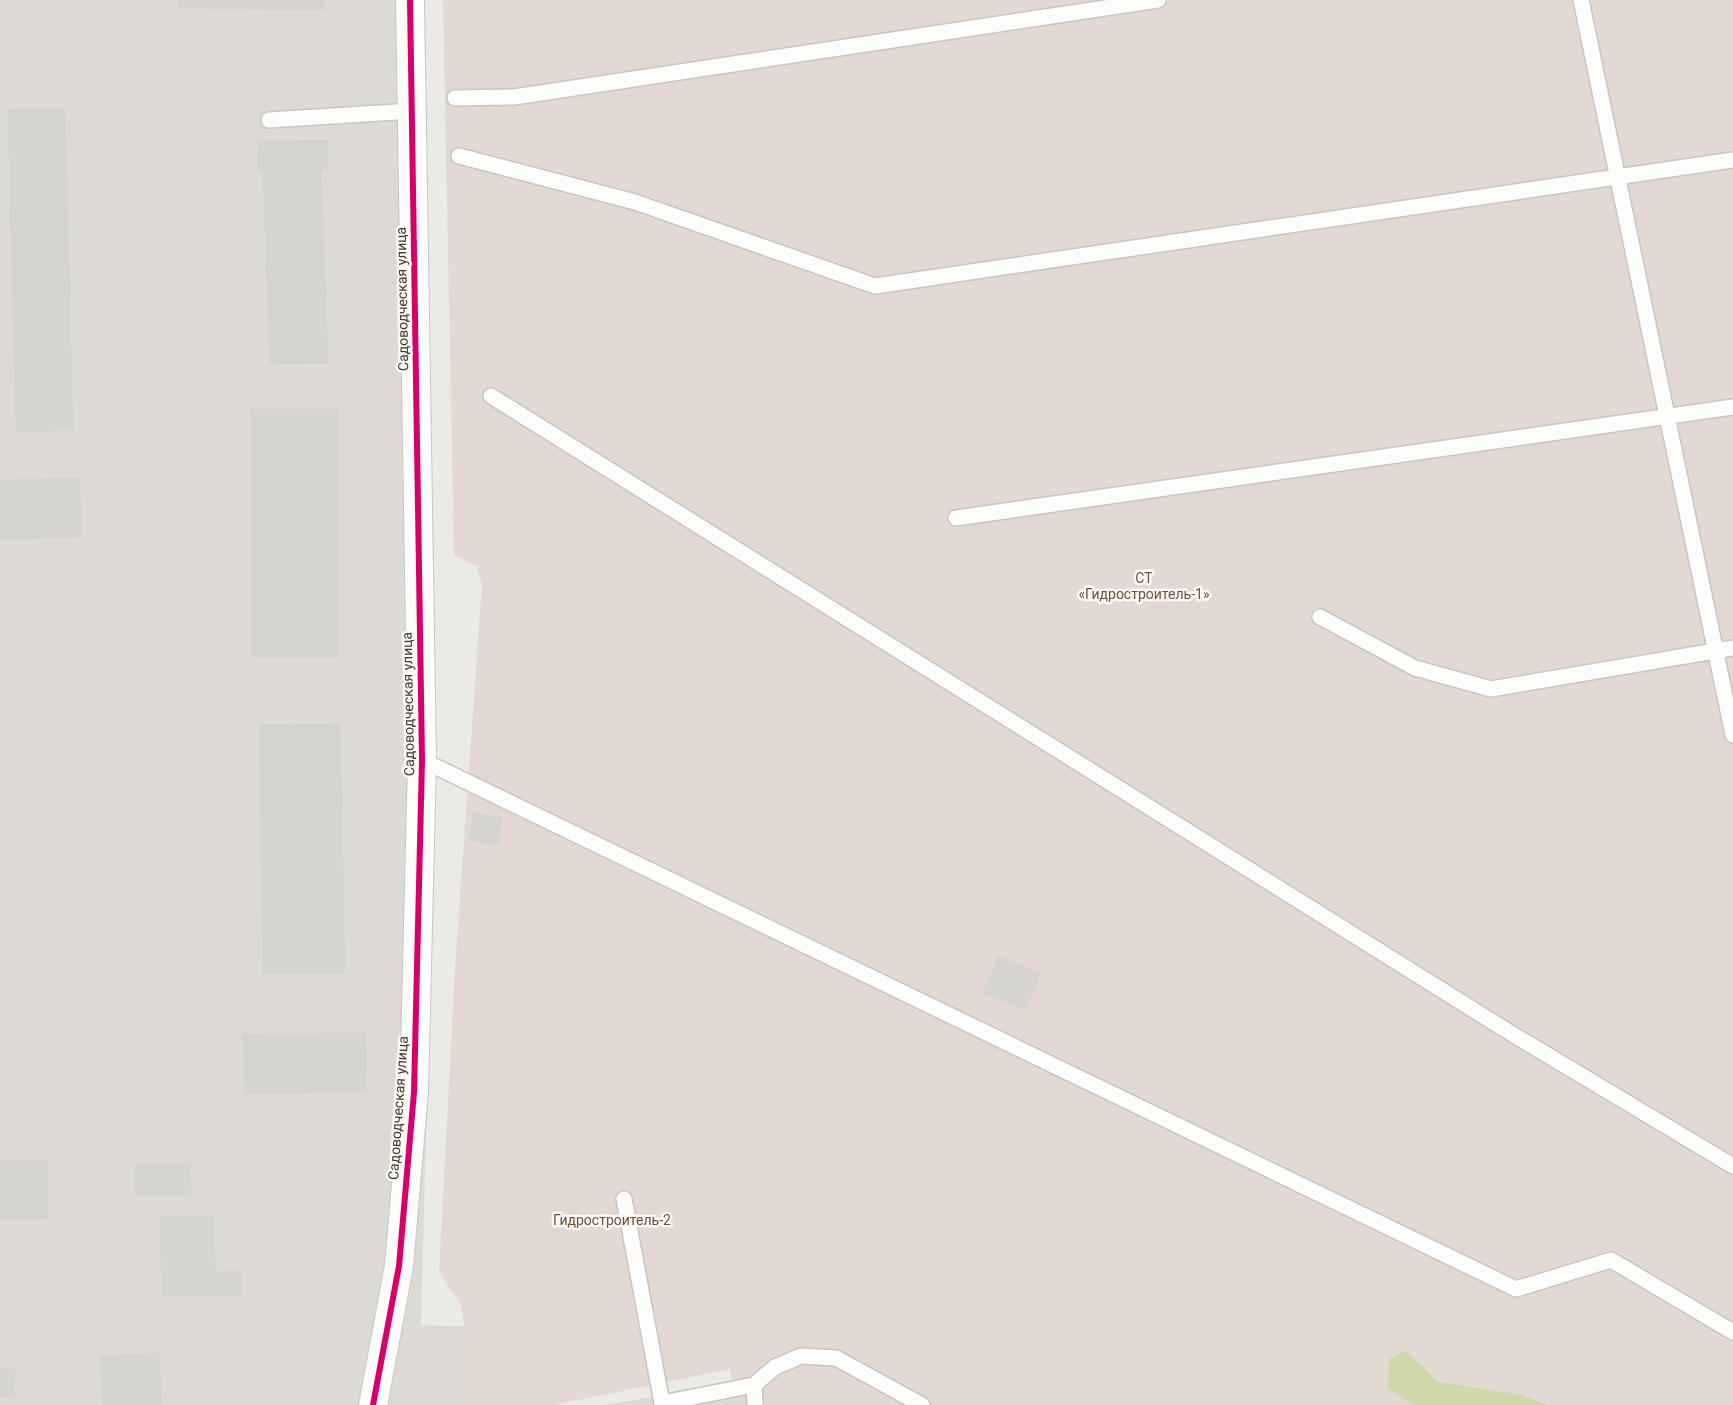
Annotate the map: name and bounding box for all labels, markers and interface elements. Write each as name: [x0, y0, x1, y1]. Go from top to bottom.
street label: Садоводческая улица: [393, 227, 411, 371]
park label: СТ «Гидростроитель-1»: [1079, 570, 1210, 602]
street label: Садоводческая улица: [399, 632, 417, 776]
street label: Садоводческая улица: [385, 1036, 411, 1180]
park label: Гидростроитель-2: [553, 1212, 671, 1228]

